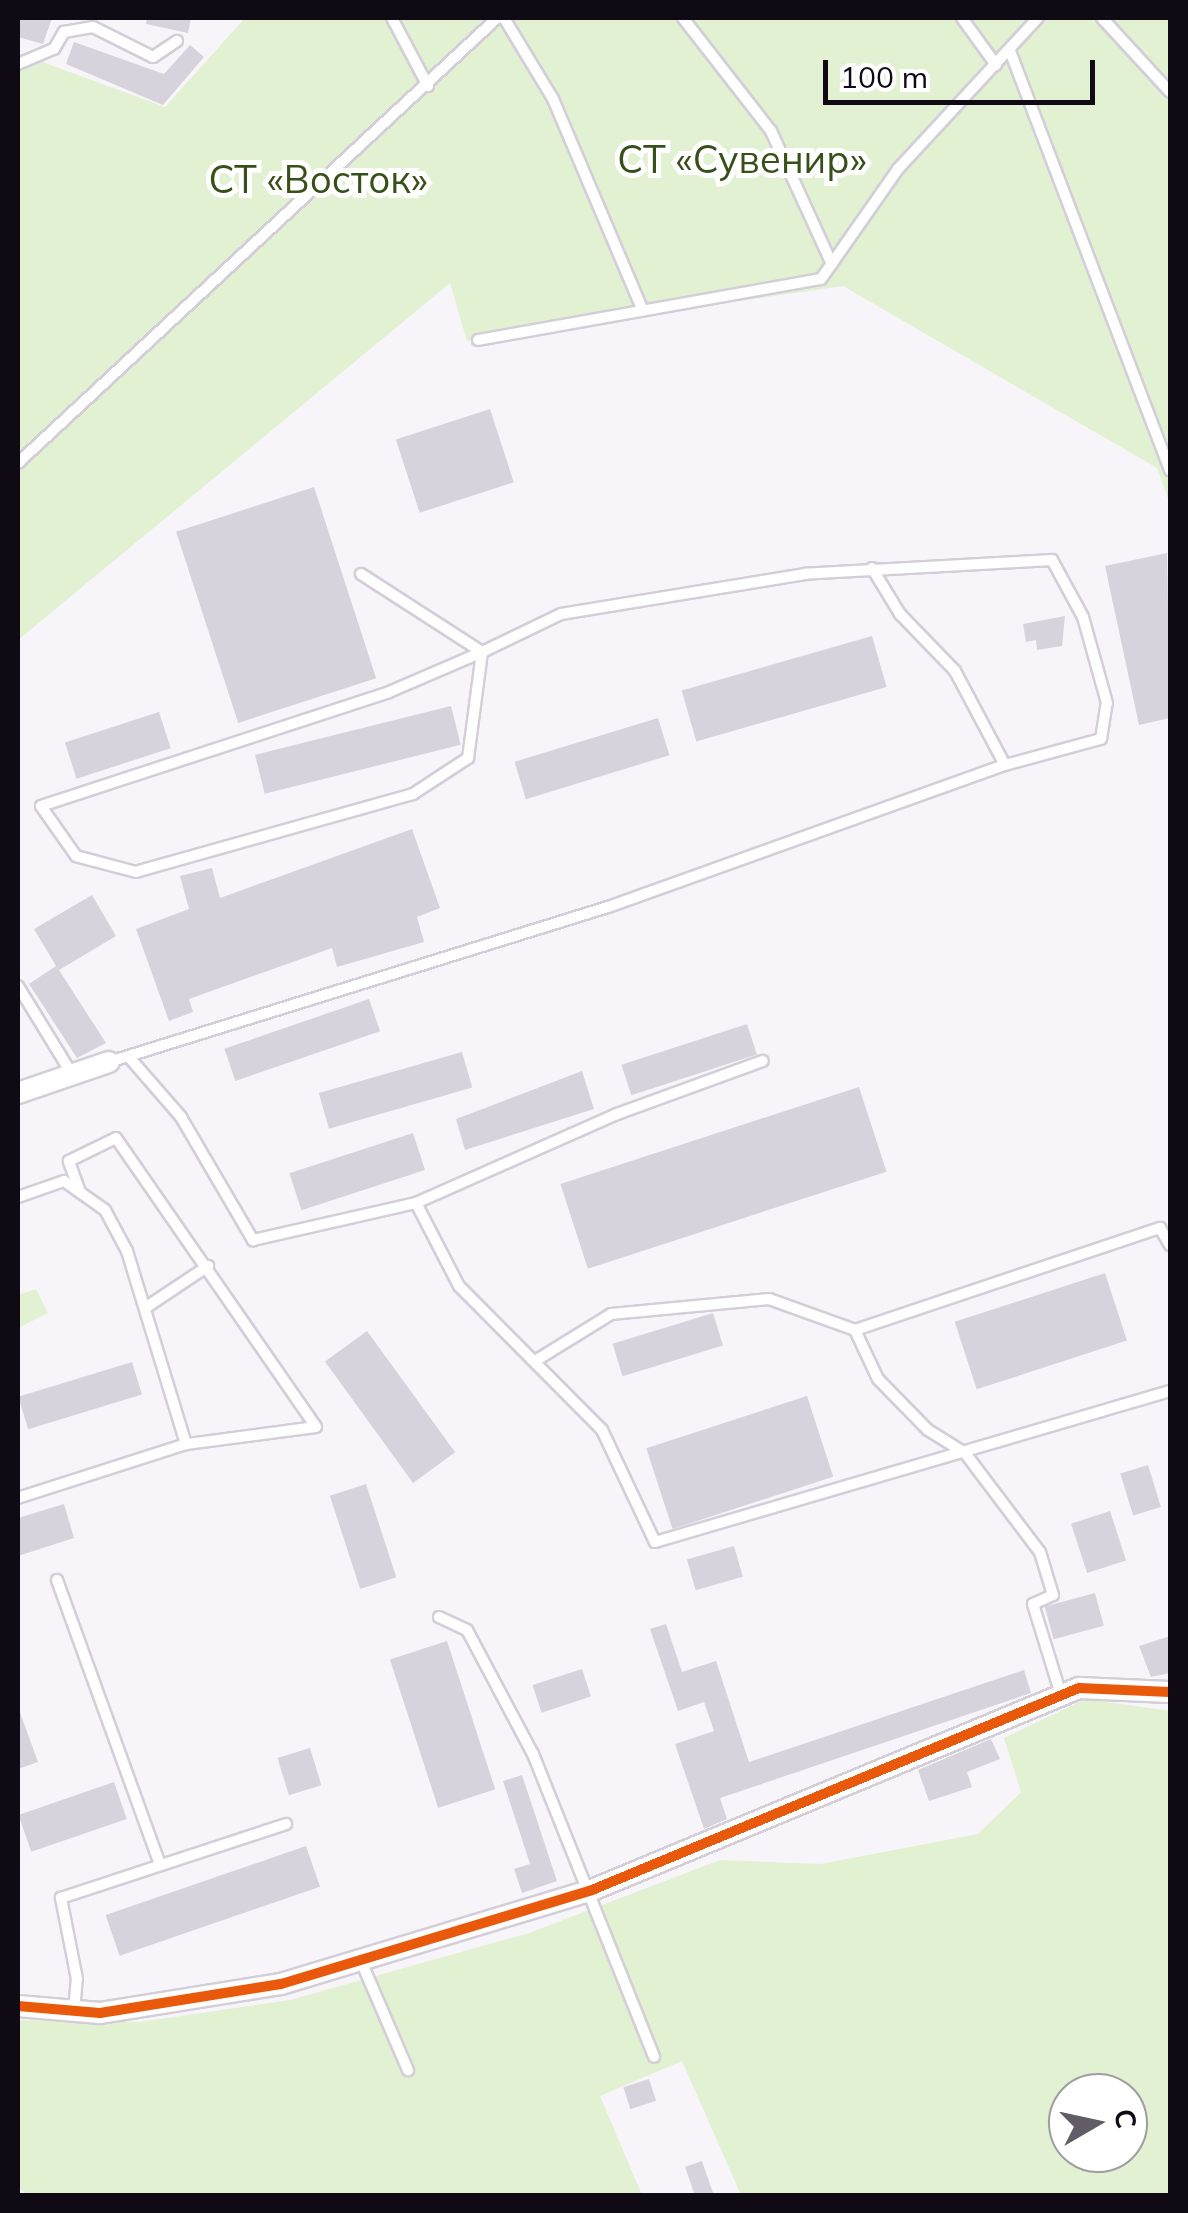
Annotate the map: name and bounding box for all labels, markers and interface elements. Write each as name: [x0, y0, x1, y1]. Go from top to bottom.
scale bar: [828, 40, 1100, 102]
text: 100 m: [840, 58, 928, 96]
park label: СТ «Сувенир»: [617, 137, 867, 183]
park label: СТ «Восток»: [208, 157, 428, 203]
north arrow: [1048, 2073, 1148, 2173]
text: С: [1107, 2106, 1145, 2131]

